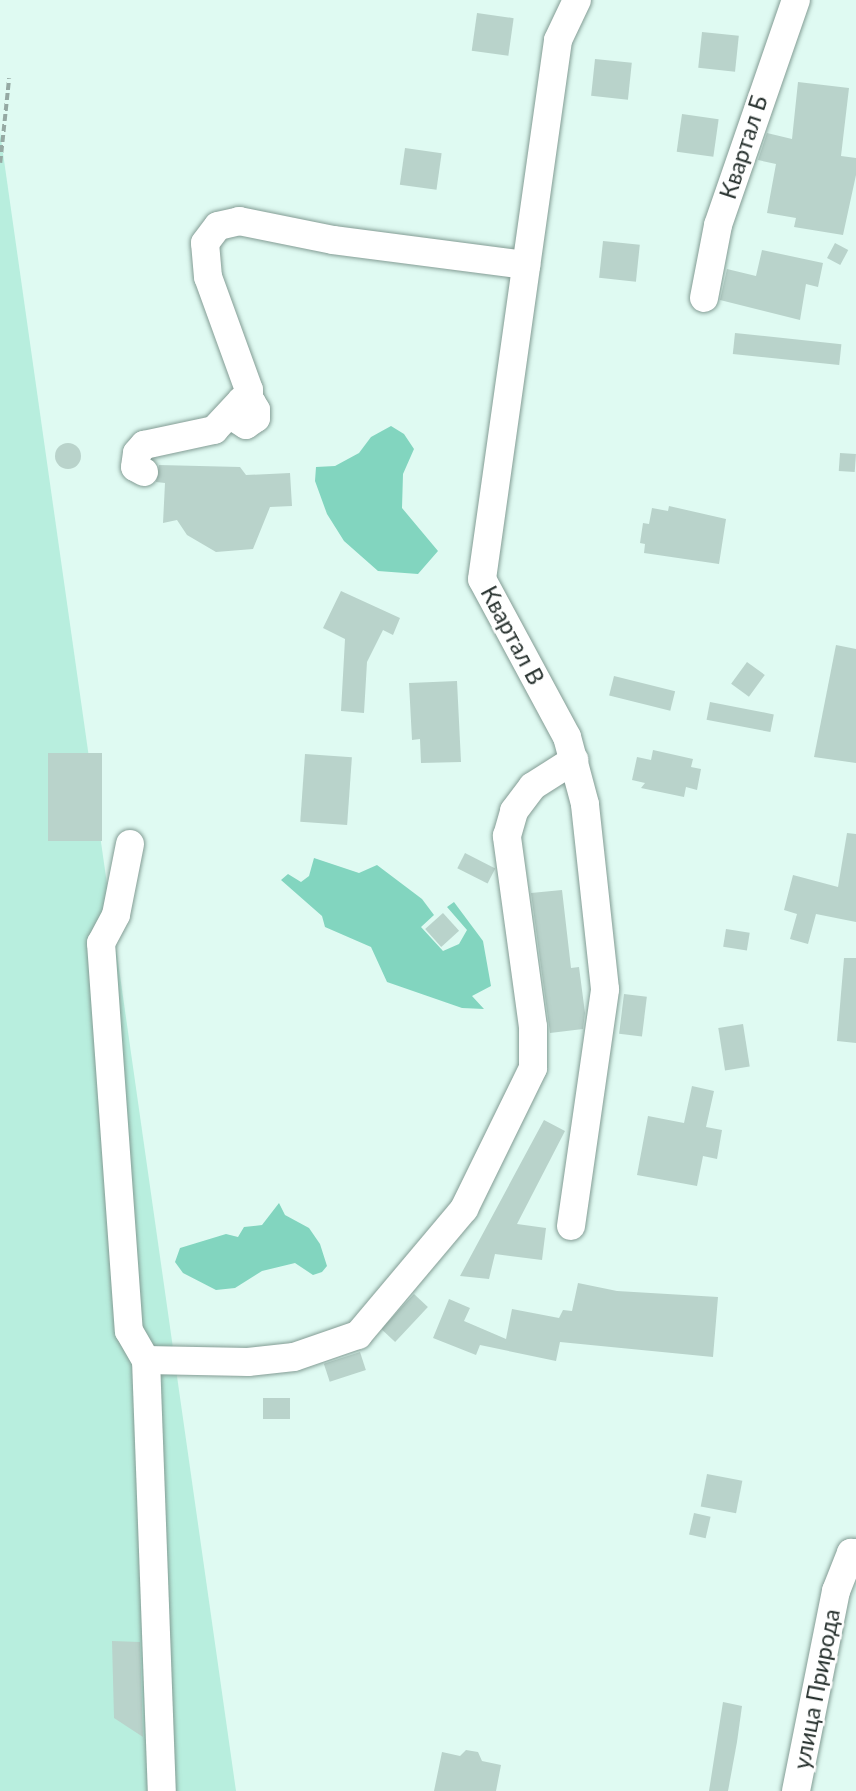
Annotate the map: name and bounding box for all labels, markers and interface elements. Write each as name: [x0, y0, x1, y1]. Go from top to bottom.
street label: Квартал Б: [713, 92, 773, 202]
street label: Квартал В: [476, 581, 550, 689]
street label: улица Природа: [787, 1607, 845, 1771]

